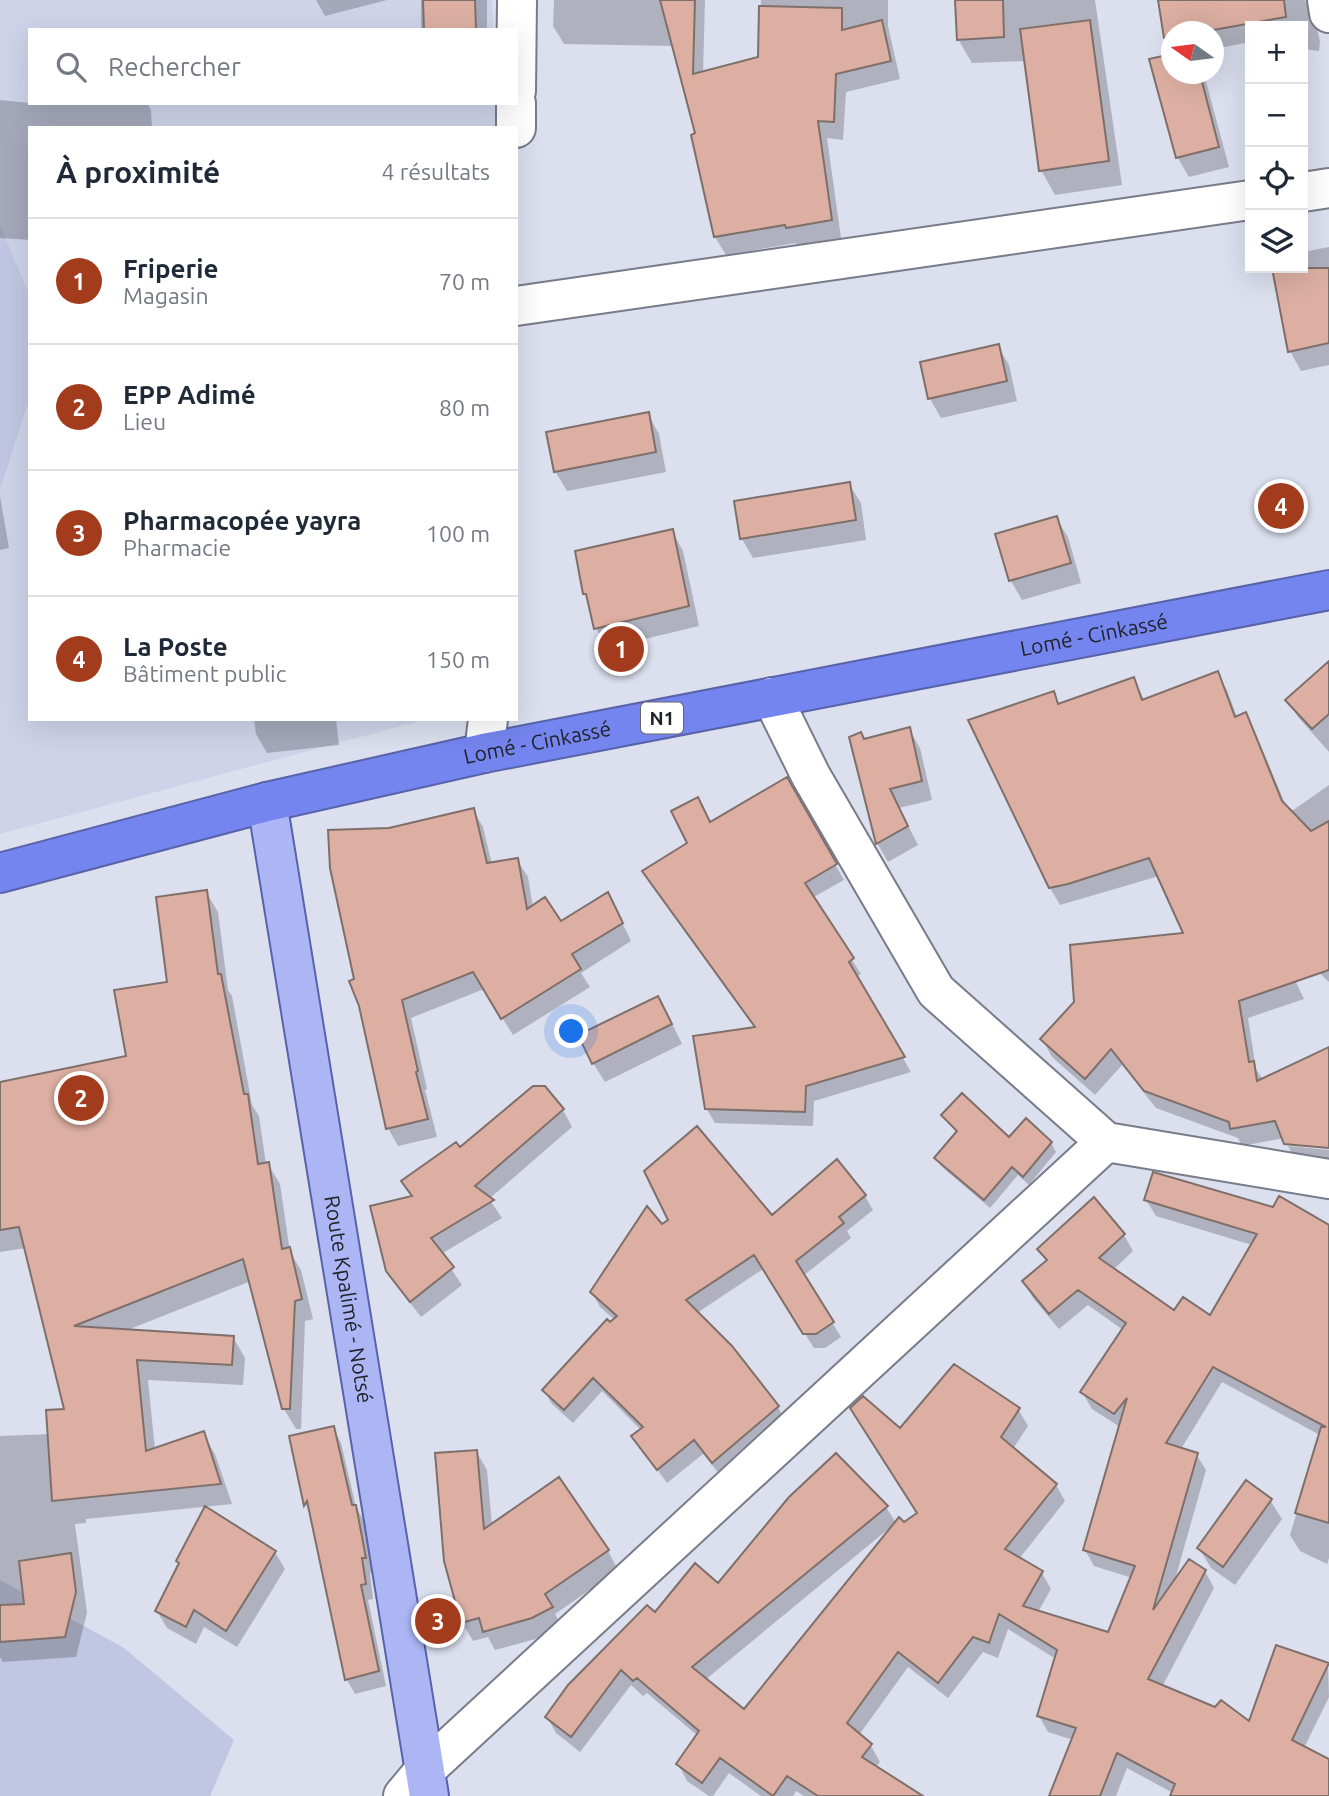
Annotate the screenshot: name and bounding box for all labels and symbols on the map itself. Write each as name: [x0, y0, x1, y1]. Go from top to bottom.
north arrow: [1161, 21, 1224, 84]
pin: 4: [1258, 480, 1304, 532]
street label: Lomé - Cinkassé: [1018, 608, 1170, 660]
pin: 1: [598, 623, 644, 675]
road number: N1: [641, 702, 683, 734]
street label: Lomé - Cinkassé: [461, 716, 613, 768]
your location: [554, 1014, 588, 1048]
pin: 2: [58, 1072, 104, 1124]
street label: Route Kpalimé - Notsé: [320, 1194, 378, 1405]
pin: 3: [415, 1595, 461, 1647]

